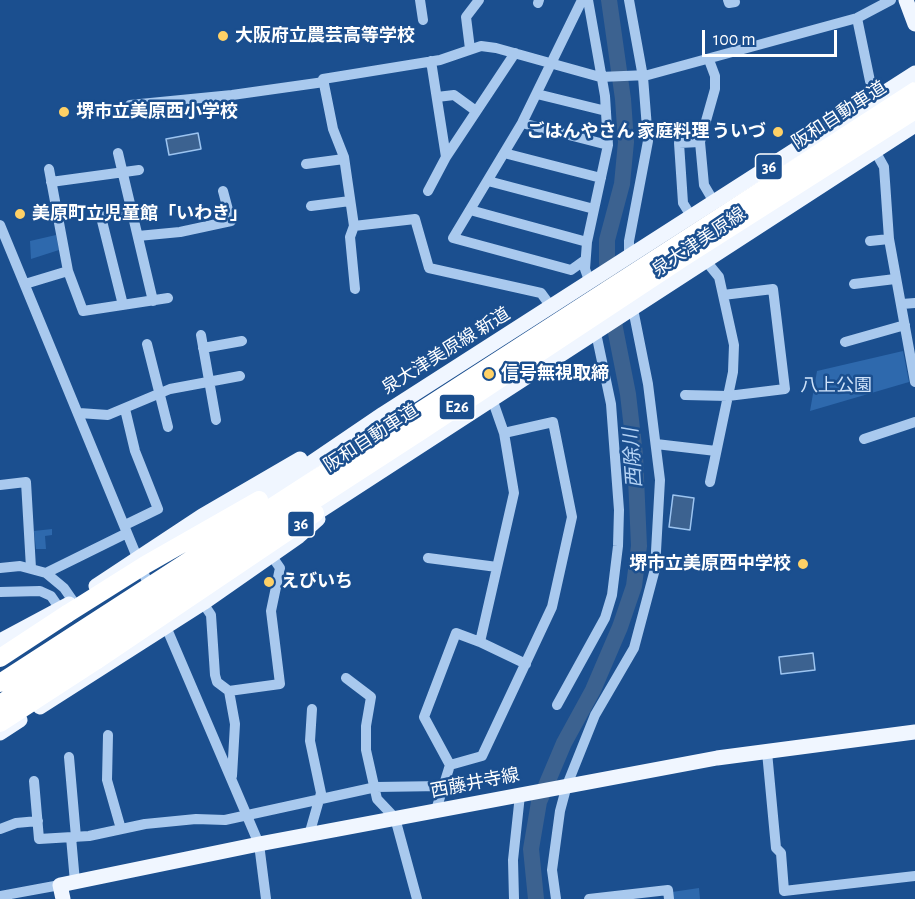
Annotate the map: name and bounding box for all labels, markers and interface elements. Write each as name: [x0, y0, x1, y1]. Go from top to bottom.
scale bar: [705, 18, 840, 56]
place label: 大阪府立農芸高等学校: [235, 25, 415, 47]
marker: 大阪府立農芸高等学校: [216, 29, 230, 43]
text: 100 m: [713, 31, 756, 49]
street label: 阪和自動車道: [788, 77, 890, 153]
place label: 堺市立美原西小学校: [76, 101, 238, 123]
marker: 堺市立美原西小学校: [57, 105, 71, 119]
place label: ごはんやさん 家庭料理 ういづ: [527, 121, 766, 143]
marker: ごはんやさん 家庭料理 ういづ: [771, 125, 785, 139]
road number: 36: [756, 154, 782, 180]
place label: 美原町立児童館「いわき」: [32, 203, 248, 225]
street label: 泉大津美原線: [648, 203, 750, 281]
marker: 美原町立児童館「いわき」: [13, 207, 27, 221]
street label: 泉大津美原線 新道: [378, 303, 514, 399]
place label: 信号無視取締: [501, 363, 609, 385]
marker: 信号無視取締: [482, 367, 496, 381]
park label: 八上公園: [800, 375, 872, 397]
road number: E26: [439, 394, 475, 420]
street label: 阪和自動車道: [320, 400, 422, 476]
water label: 西除川: [619, 427, 647, 489]
road number: 36: [288, 511, 314, 537]
place label: 堺市立美原西中学校: [629, 553, 791, 575]
marker: 堺市立美原西中学校: [796, 557, 810, 571]
place label: えびいち: [281, 571, 353, 593]
marker: えびいち: [262, 575, 276, 589]
street label: 西藤井寺線: [429, 764, 521, 802]

